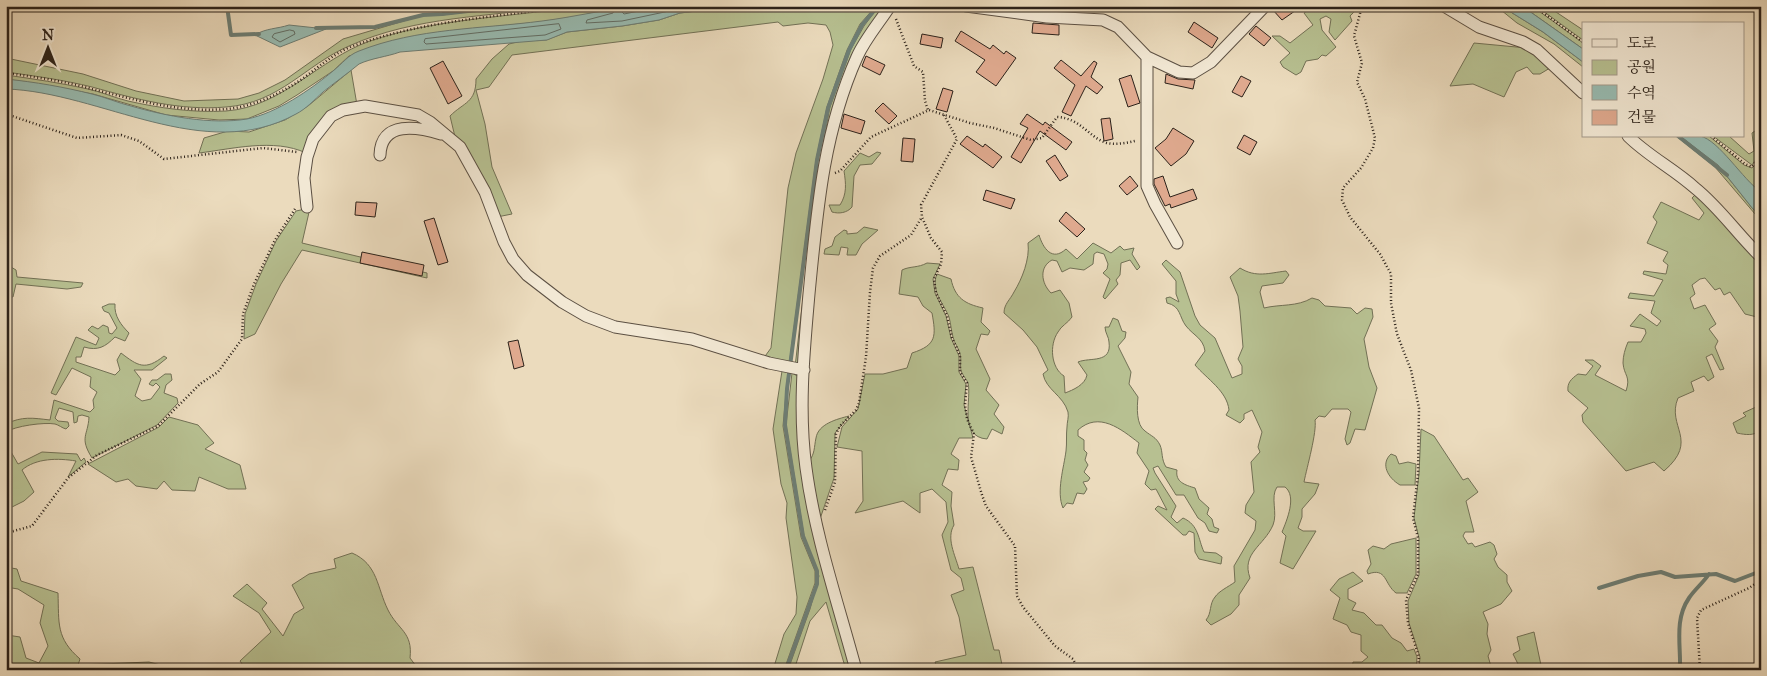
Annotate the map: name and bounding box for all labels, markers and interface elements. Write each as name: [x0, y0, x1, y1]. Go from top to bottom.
north arrow: [22, 22, 72, 72]
legend: [1582, 22, 1744, 138]
text: N: [42, 27, 54, 44]
text: 도로: [1627, 34, 1656, 52]
text: 공원: [1627, 58, 1656, 76]
text: 수역: [1627, 84, 1656, 102]
text: 건물: [1627, 108, 1656, 126]

